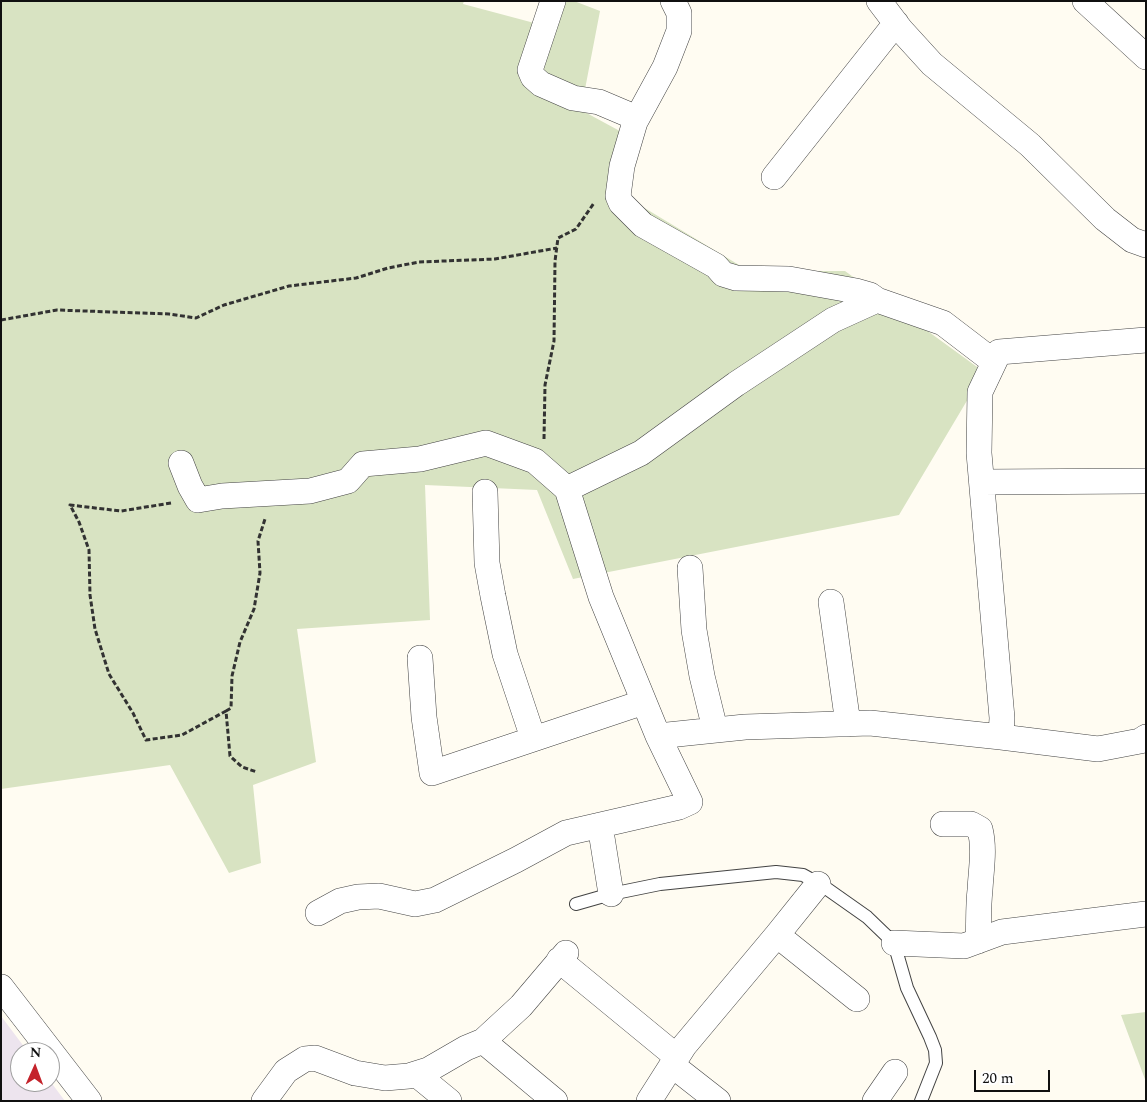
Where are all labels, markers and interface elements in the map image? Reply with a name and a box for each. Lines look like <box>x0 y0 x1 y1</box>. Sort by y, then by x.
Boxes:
north arrow <box>10 1042 60 1092</box>
text: N <box>29 1042 42 1063</box>
scale bar <box>977 1060 1053 1092</box>
text: 20 m <box>982 1067 1014 1090</box>

